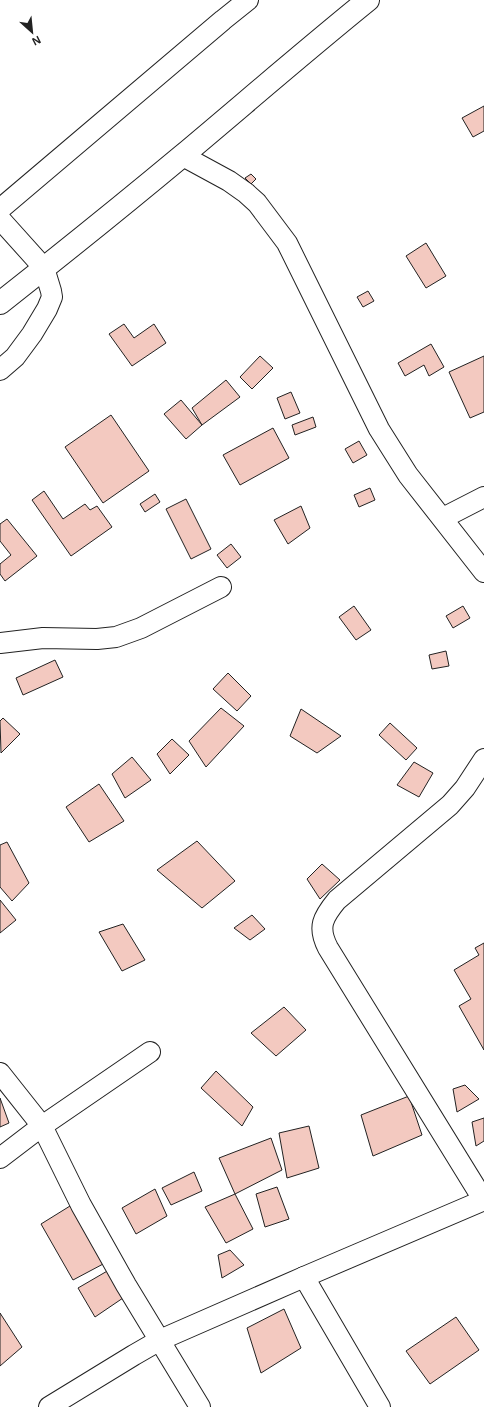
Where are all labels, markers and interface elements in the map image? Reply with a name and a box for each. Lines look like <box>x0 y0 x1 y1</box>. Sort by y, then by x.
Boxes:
north arrow <box>12 12 52 52</box>
text: N <box>30 34 43 48</box>

